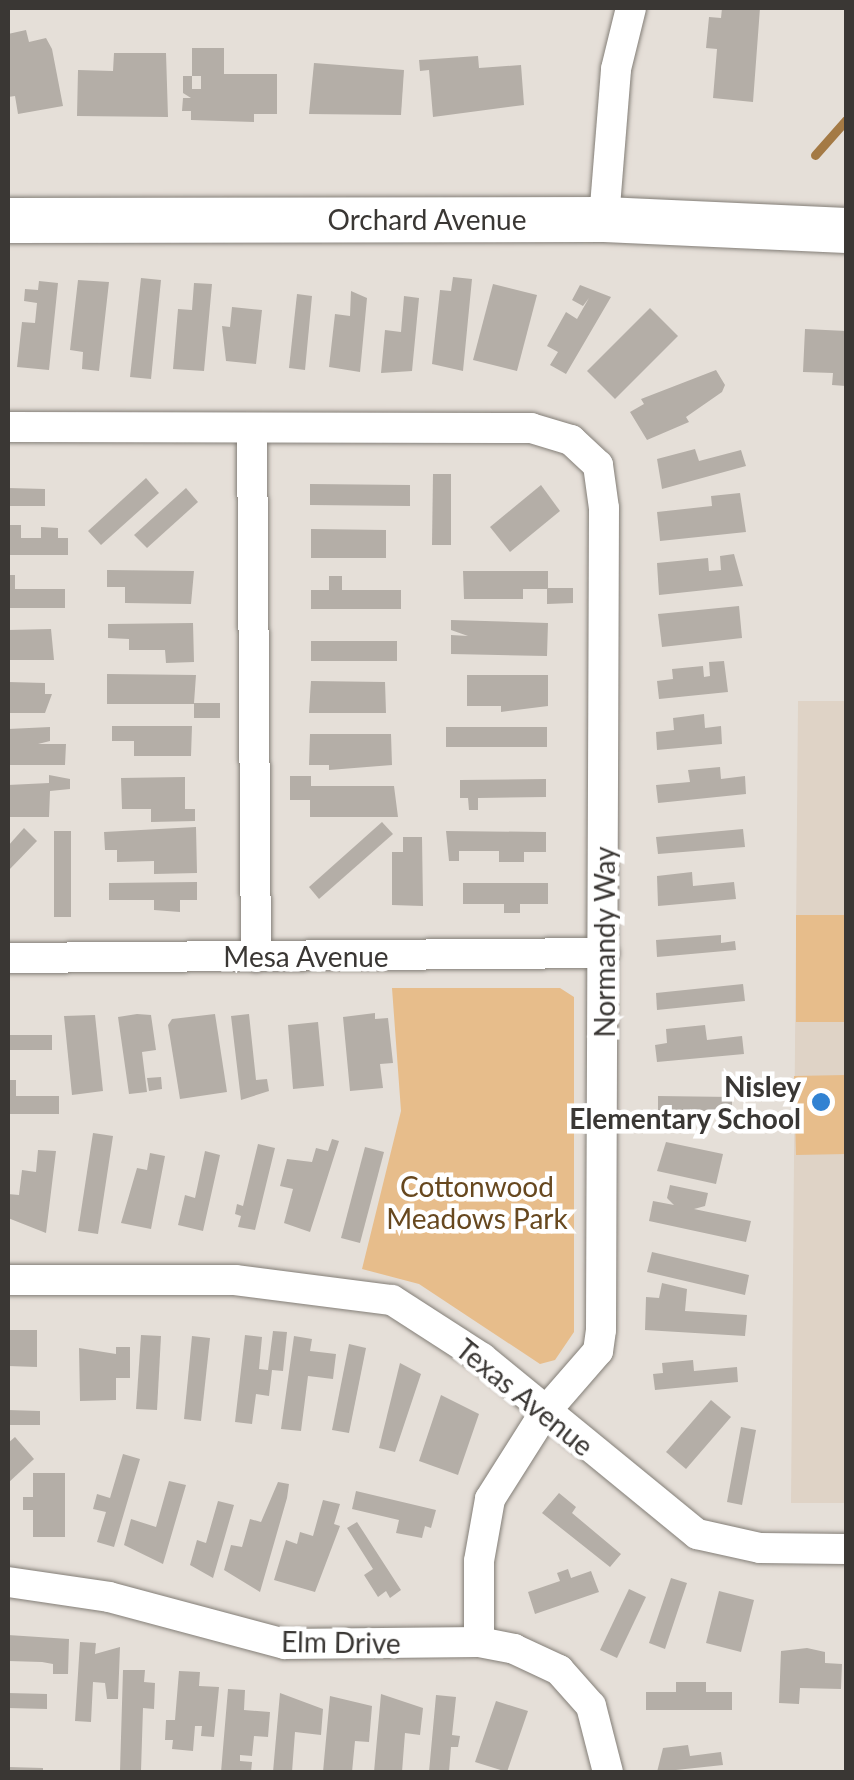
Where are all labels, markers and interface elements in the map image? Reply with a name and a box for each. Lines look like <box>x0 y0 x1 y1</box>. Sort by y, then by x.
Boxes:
street label: Orchard Avenue <box>327 202 527 236</box>
street label: Normandy Way <box>587 846 621 1038</box>
street label: Mesa Avenue <box>223 939 389 973</box>
place label: Nisley Elementary School <box>569 1069 801 1135</box>
marker: Nisley Elementary School <box>810 1091 832 1113</box>
park label: Cottonwood Meadows Park <box>386 1169 568 1235</box>
street label: Texas Avenue <box>449 1331 601 1463</box>
street label: Elm Drive <box>281 1624 401 1660</box>

